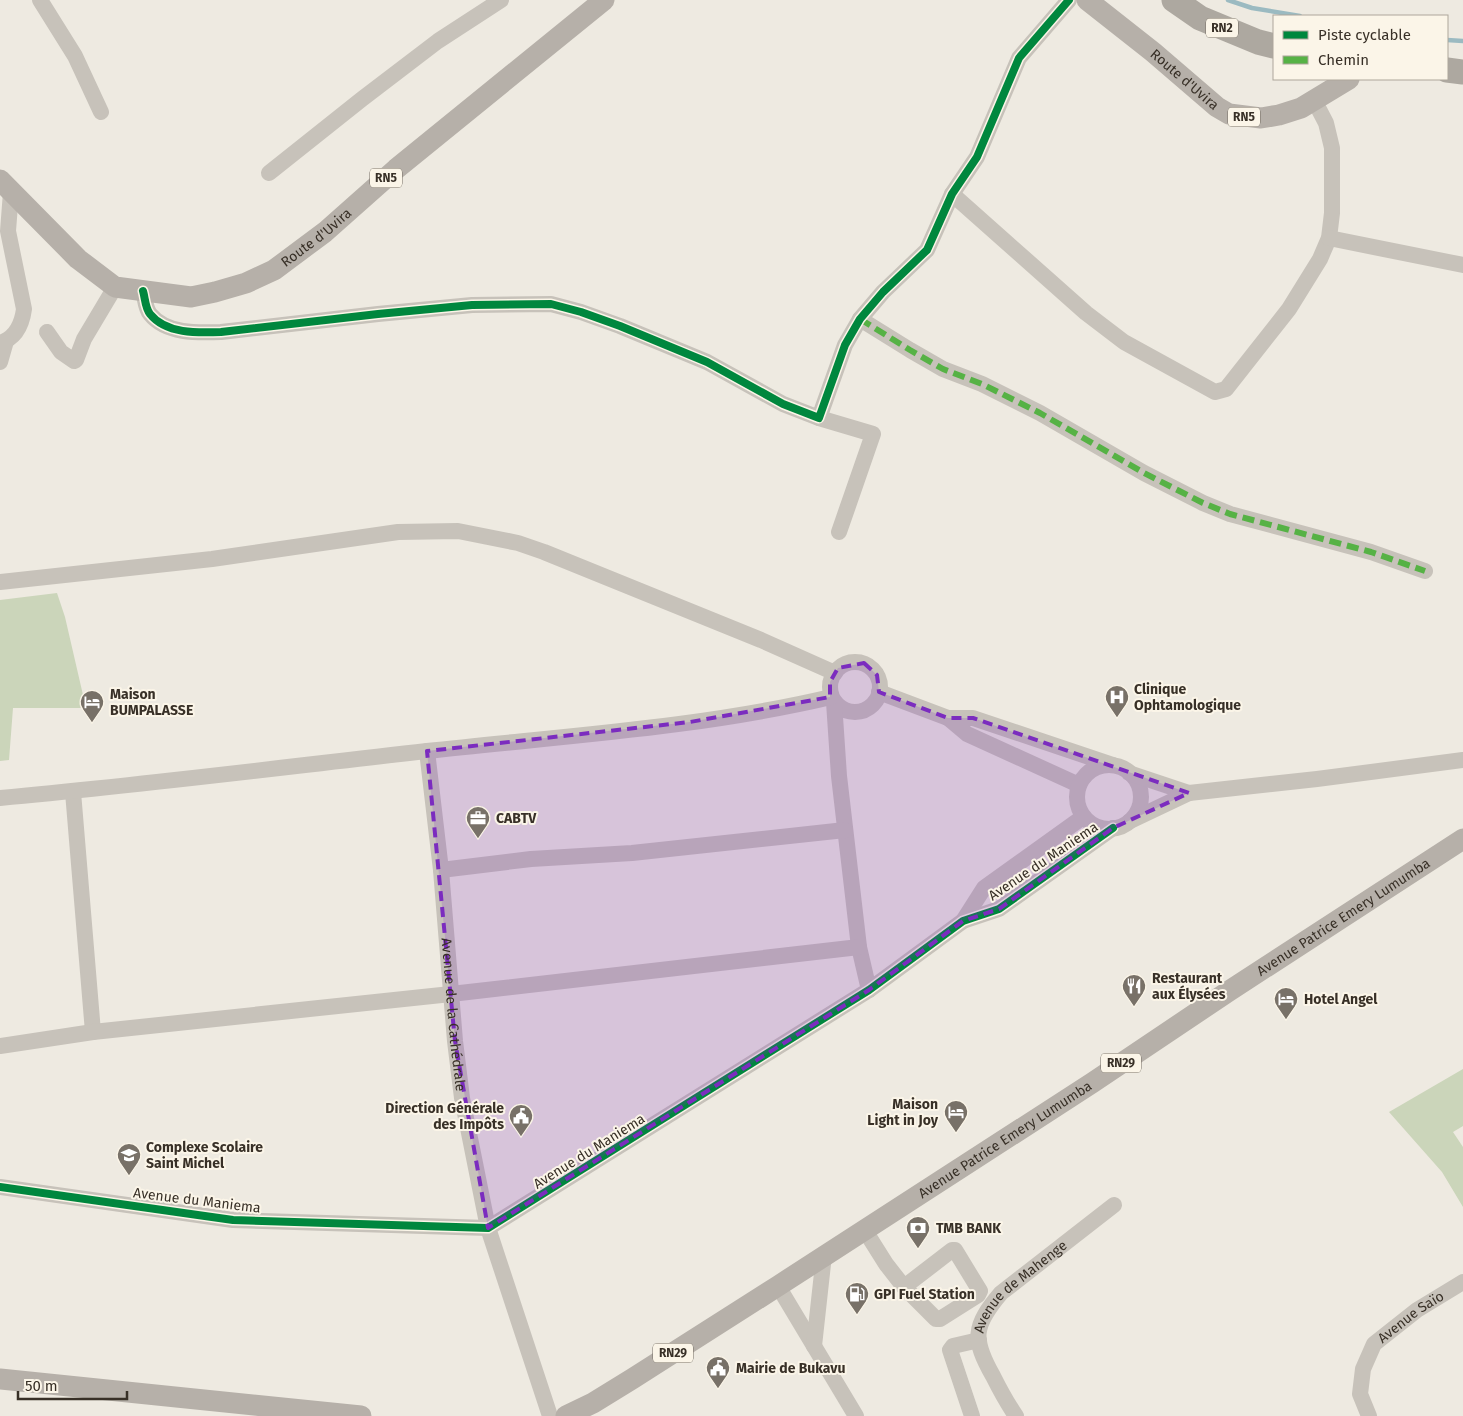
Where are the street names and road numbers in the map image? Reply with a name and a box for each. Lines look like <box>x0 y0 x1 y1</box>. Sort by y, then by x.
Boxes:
road number: RN2 <box>1206 18 1238 38</box>
street label: Route d'Uvira <box>1147 46 1222 114</box>
road number: RN5 <box>1228 108 1260 126</box>
road number: RN5 <box>370 168 402 188</box>
street label: Route d'Uvira <box>278 205 355 271</box>
street label: Avenue du Maniema <box>985 818 1101 904</box>
street label: Avenue Patrice Emery Lumumba <box>1254 855 1433 980</box>
street label: Avenue de la Cathédrale <box>438 937 469 1092</box>
road number: RN29 <box>1101 1054 1141 1072</box>
street label: Avenue Patrice Emery Lumumba <box>915 1077 1095 1202</box>
street label: Avenue du Maniema <box>530 1110 648 1193</box>
street label: Avenue du Maniema <box>132 1184 262 1217</box>
street label: Avenue de Mahenge <box>971 1237 1070 1335</box>
street label: Avenue Saïo <box>1374 1288 1447 1347</box>
road number: RN29 <box>653 1344 693 1362</box>

